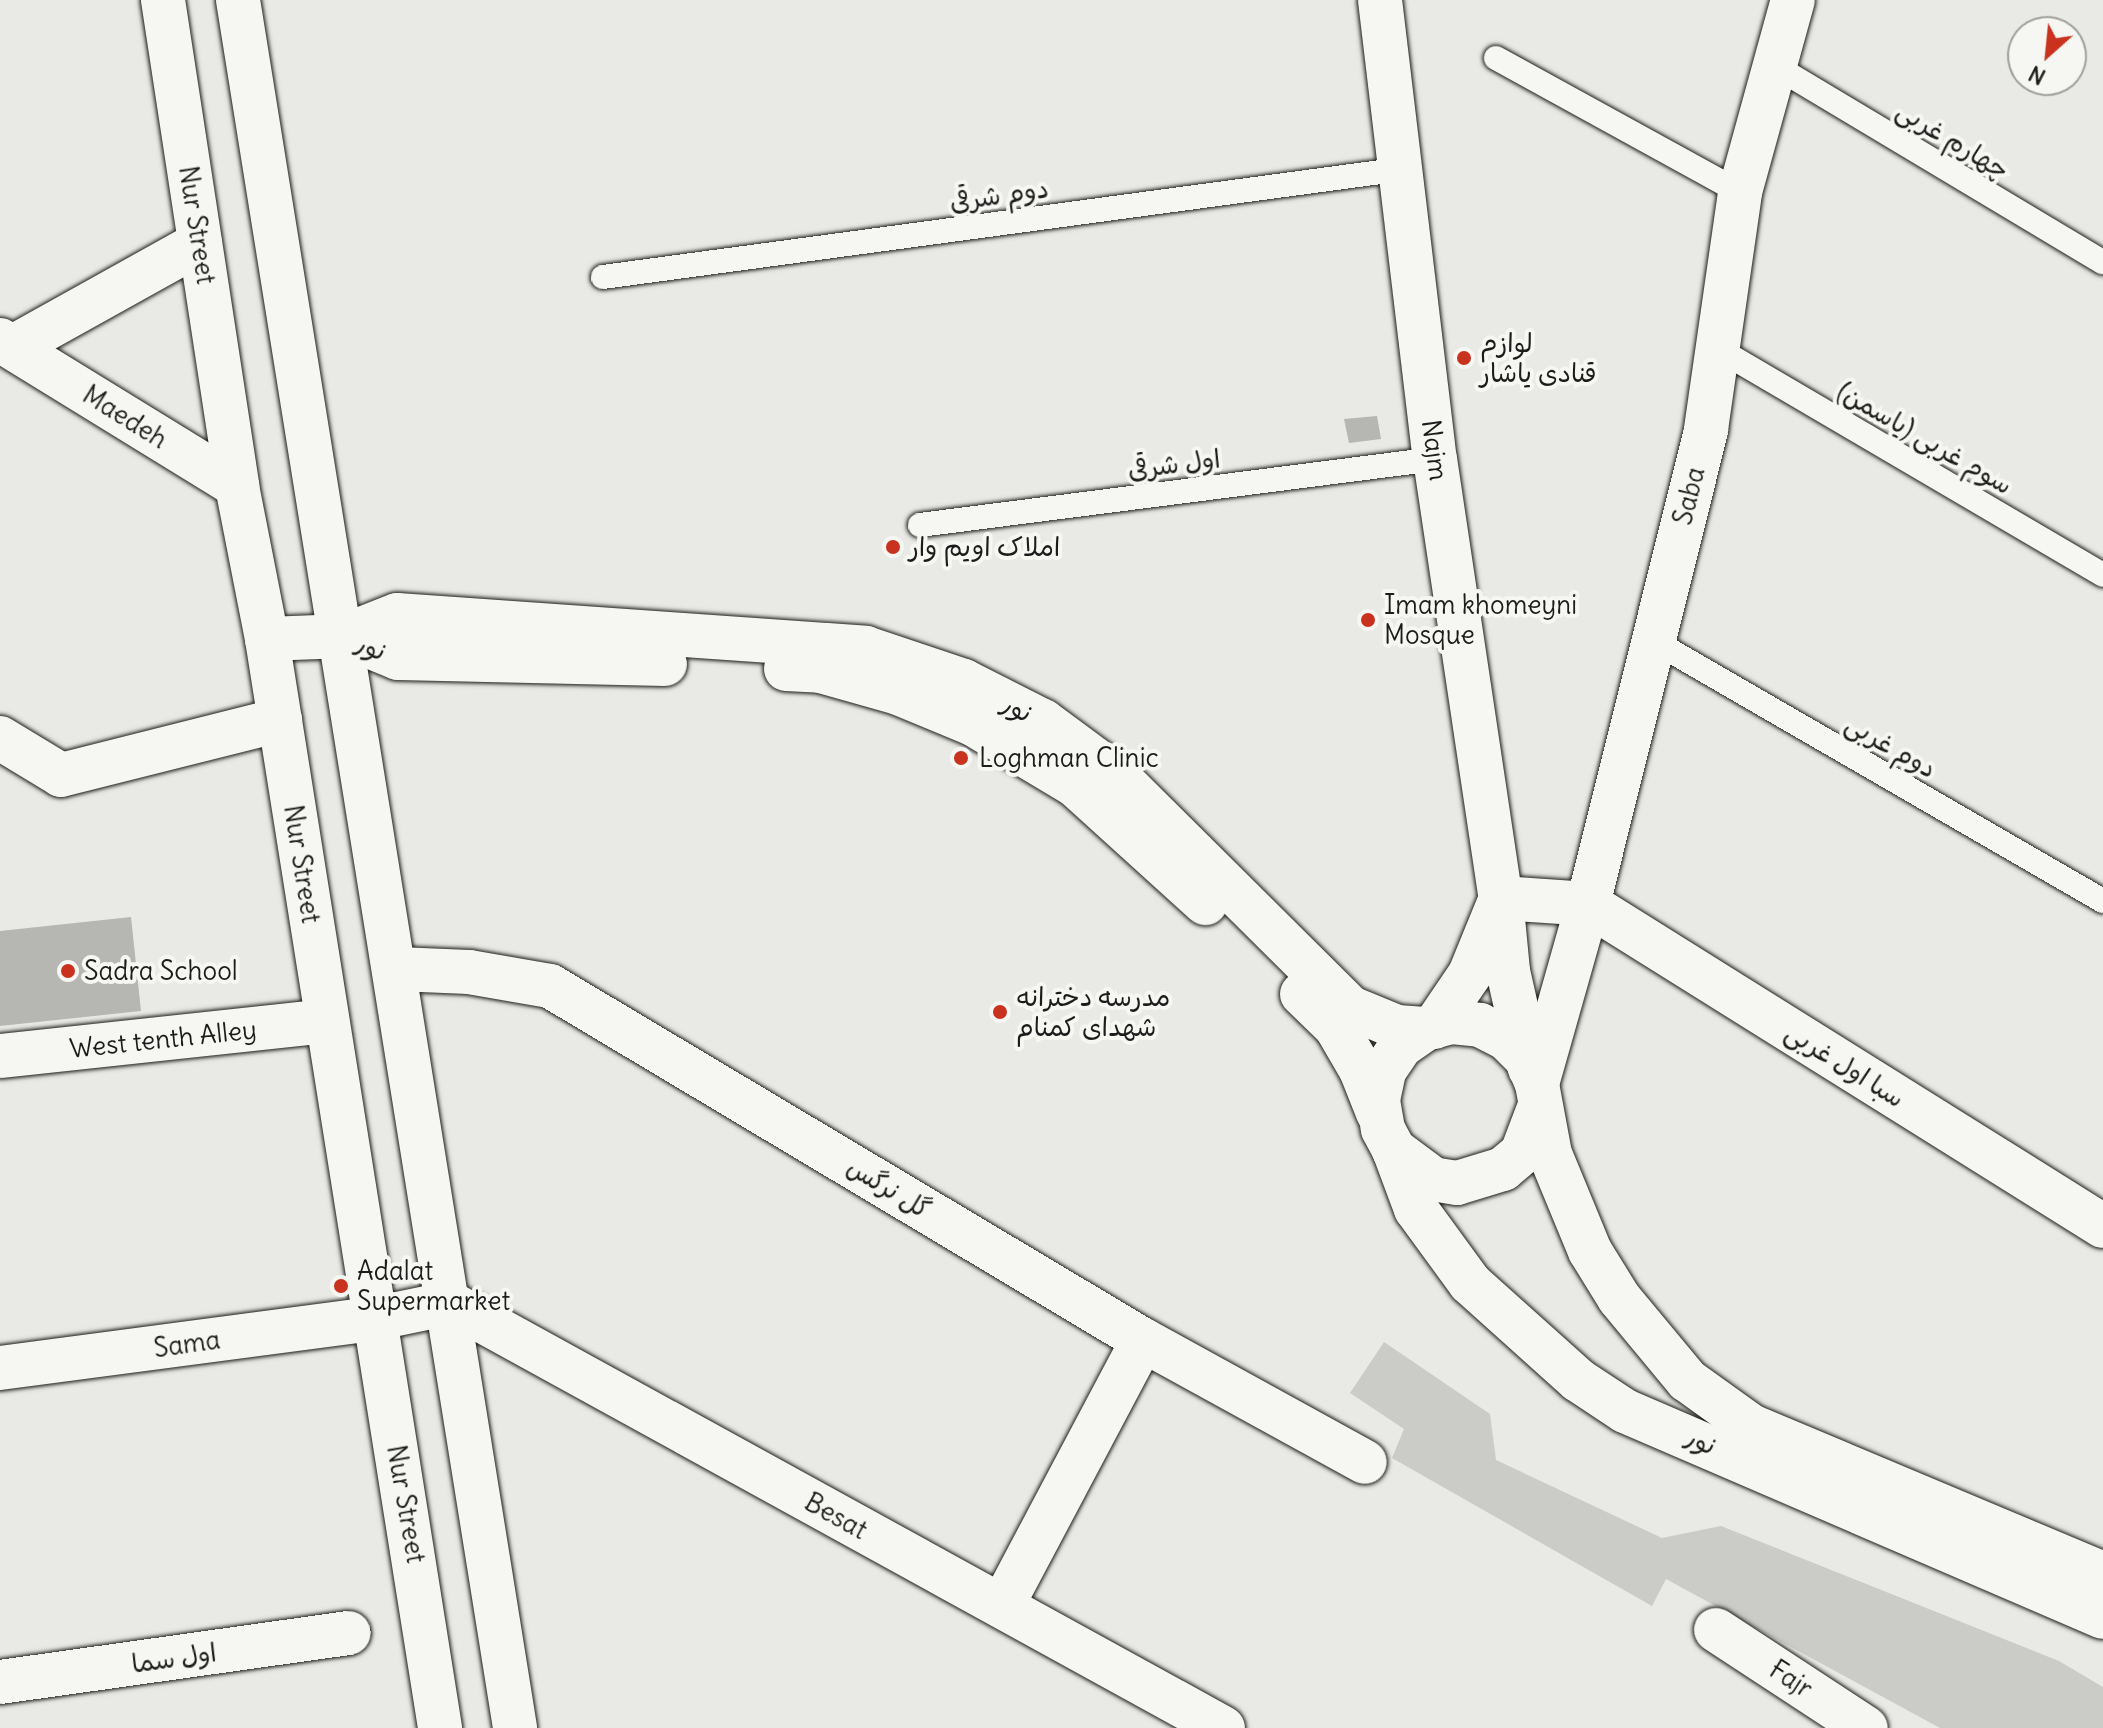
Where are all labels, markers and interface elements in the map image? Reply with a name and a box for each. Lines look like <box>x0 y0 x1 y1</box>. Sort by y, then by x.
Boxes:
north arrow <box>2007 16 2087 96</box>
text: N <box>2024 60 2050 92</box>
street label: چهارم غربی <box>1891 94 2015 186</box>
street label: Nur Street <box>172 164 222 286</box>
street label: دوم شرقی <box>948 173 1050 217</box>
place label: لوازم قنادی یاشار <box>1480 327 1597 388</box>
marker: لوازم قنادی یاشار <box>1455 349 1473 367</box>
street label: سوم غربی (یاسمن) <box>1832 375 2018 501</box>
street label: Maedeh <box>77 379 173 455</box>
street label: Najm <box>1415 418 1455 482</box>
street label: اول شرقی <box>1126 443 1222 485</box>
street label: Saba <box>1667 464 1711 528</box>
place label: املاک اویم وار <box>909 531 1060 563</box>
marker: املاک اویم وار <box>884 538 902 556</box>
place label: Imam khomeyni Mosque <box>1384 589 1577 650</box>
marker: Imam khomeyni Mosque <box>1359 611 1377 629</box>
street label: نور <box>351 627 391 667</box>
street label: نور <box>996 687 1038 729</box>
street label: دوم غربی <box>1840 708 1942 784</box>
place label: Loghman Clinic <box>979 742 1159 774</box>
marker: Loghman Clinic <box>950 747 972 769</box>
street label: Nur Street <box>277 803 327 925</box>
place label: Sadra School <box>84 955 238 987</box>
marker: Sadra School <box>59 962 77 980</box>
place label: مدرسه دخترانه شهدای کمنام <box>1016 981 1170 1042</box>
marker: مدرسه دخترانه شهدای کمنام <box>991 1003 1009 1021</box>
street label: West tenth Alley <box>68 1014 258 1064</box>
street label: سبا اول غربی <box>1780 1016 1910 1114</box>
street label: گل نرگس <box>842 1151 936 1225</box>
place label: Adalat Supermarket <box>357 1255 510 1316</box>
marker: Adalat Supermarket <box>332 1277 350 1295</box>
street label: Sama <box>152 1324 222 1364</box>
street label: نور <box>1681 1421 1721 1461</box>
street label: Nur Street <box>380 1443 432 1565</box>
street label: Besat <box>799 1486 873 1546</box>
street label: اول سما <box>130 1637 218 1679</box>
street label: Fajr <box>1764 1654 1818 1704</box>

